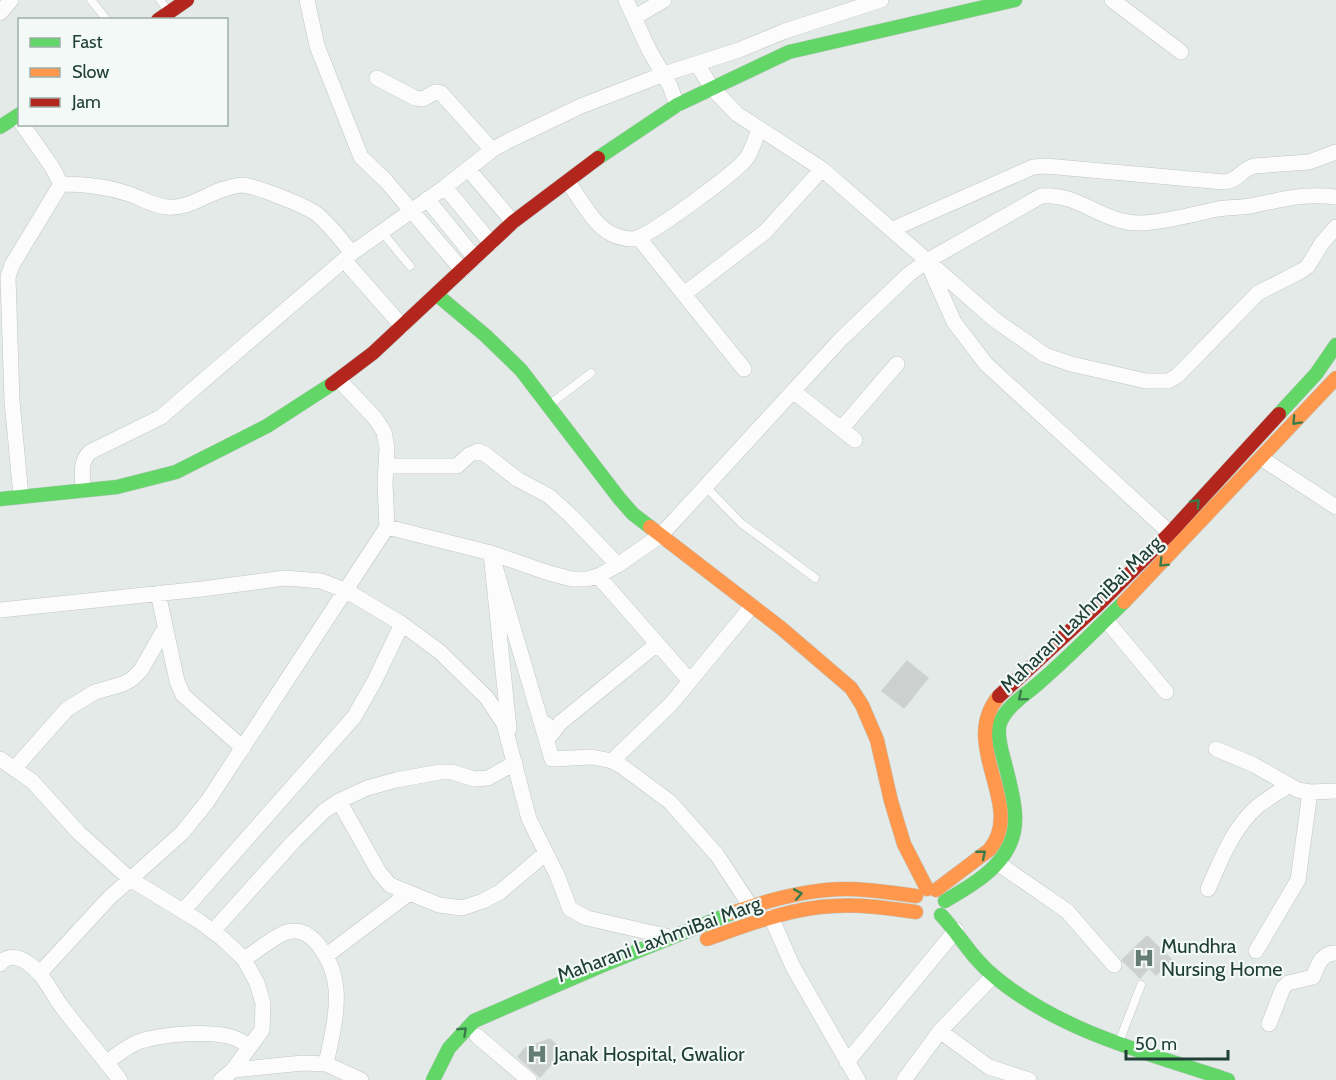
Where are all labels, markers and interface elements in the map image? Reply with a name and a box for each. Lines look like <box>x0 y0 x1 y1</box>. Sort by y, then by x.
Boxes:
legend <box>18 18 228 126</box>
text: Fast <box>72 31 103 53</box>
text: Slow <box>72 61 109 83</box>
text: Jam <box>71 91 101 113</box>
one-way arrow <box>1293 413 1304 424</box>
one-way arrow <box>1189 500 1200 511</box>
street label: Maharani LaxhmiBai Marg <box>995 530 1168 697</box>
one-way arrow <box>1159 557 1170 567</box>
one-way arrow <box>1018 690 1029 701</box>
one-way arrow <box>976 851 987 862</box>
one-way arrow <box>793 889 802 901</box>
street label: Maharani LaxhmiBai Marg <box>554 891 765 987</box>
place label: Mundhra Nursing Home <box>1161 934 1282 981</box>
hospital icon: Mundhra Nursing Home <box>1132 946 1156 970</box>
scale bar <box>1126 1023 1228 1061</box>
one-way arrow <box>456 1027 467 1038</box>
text: 50 m <box>1135 1033 1177 1055</box>
hospital icon: Janak Hospital, Gwalior <box>525 1042 549 1066</box>
place label: Janak Hospital, Gwalior <box>553 1042 745 1066</box>

